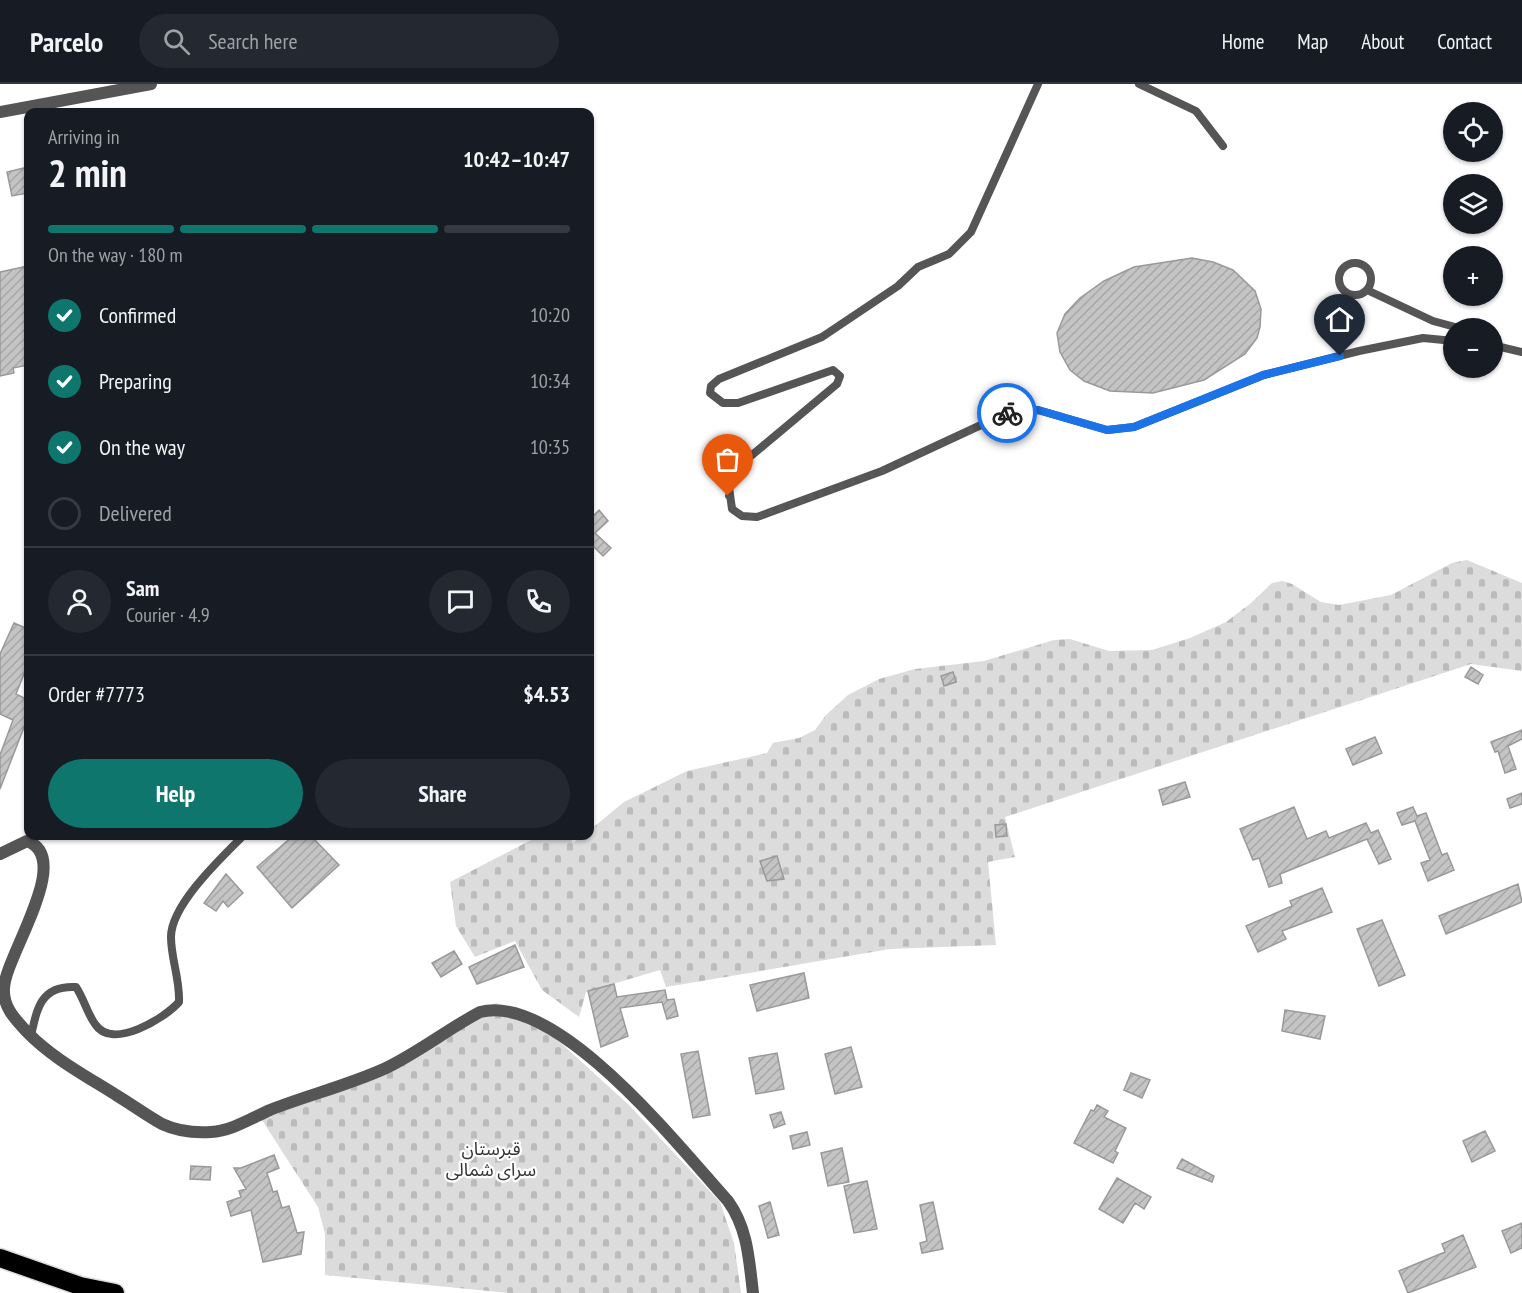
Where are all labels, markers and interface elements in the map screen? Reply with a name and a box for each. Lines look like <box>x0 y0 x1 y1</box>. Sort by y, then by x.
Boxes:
search box <box>139 14 559 68</box>
text: Parcelo <box>30 23 103 60</box>
icon: search <box>160 25 193 58</box>
text: Search here <box>208 27 298 55</box>
text: Home <box>1222 28 1264 55</box>
text: Map <box>1297 28 1328 55</box>
text: About <box>1361 28 1404 55</box>
text: Contact <box>1437 28 1492 55</box>
map controls <box>1443 102 1503 378</box>
button: locate <box>1443 102 1503 162</box>
text: Arriving in <box>48 124 120 150</box>
text: 10:42–10:47 <box>463 145 570 173</box>
text: 2 min <box>48 147 127 198</box>
button: layers <box>1443 174 1503 234</box>
text: On the way · 180 m <box>48 242 183 268</box>
button: + <box>1443 246 1503 306</box>
pin <box>1314 294 1365 356</box>
icon: check <box>48 299 81 332</box>
text: Confirmed <box>99 301 176 329</box>
text: 10:20 <box>530 302 570 328</box>
icon: home <box>1323 303 1356 336</box>
button: − <box>1443 318 1503 378</box>
icon: check <box>48 365 81 398</box>
text: Preparing <box>99 367 172 395</box>
text: 10:34 <box>530 368 570 394</box>
courier <box>977 383 1037 443</box>
icon: bike <box>991 397 1024 430</box>
icon: check <box>48 431 81 464</box>
text: On the way <box>99 433 185 461</box>
text: 10:35 <box>530 434 570 460</box>
pin <box>702 434 753 496</box>
icon: bag <box>711 443 744 476</box>
text: Delivered <box>99 499 172 527</box>
button: person <box>48 570 111 633</box>
button: chat <box>429 570 492 633</box>
button: phone <box>507 570 570 633</box>
text: Sam <box>126 574 159 602</box>
text: Courier · 4.9 <box>126 602 210 628</box>
text: Order #7773 <box>48 680 145 708</box>
text: $4.53 <box>523 680 570 708</box>
button: Help <box>48 759 303 828</box>
button: Share <box>315 759 570 828</box>
park label: قبرستان سرای شمالی <box>446 1137 536 1181</box>

